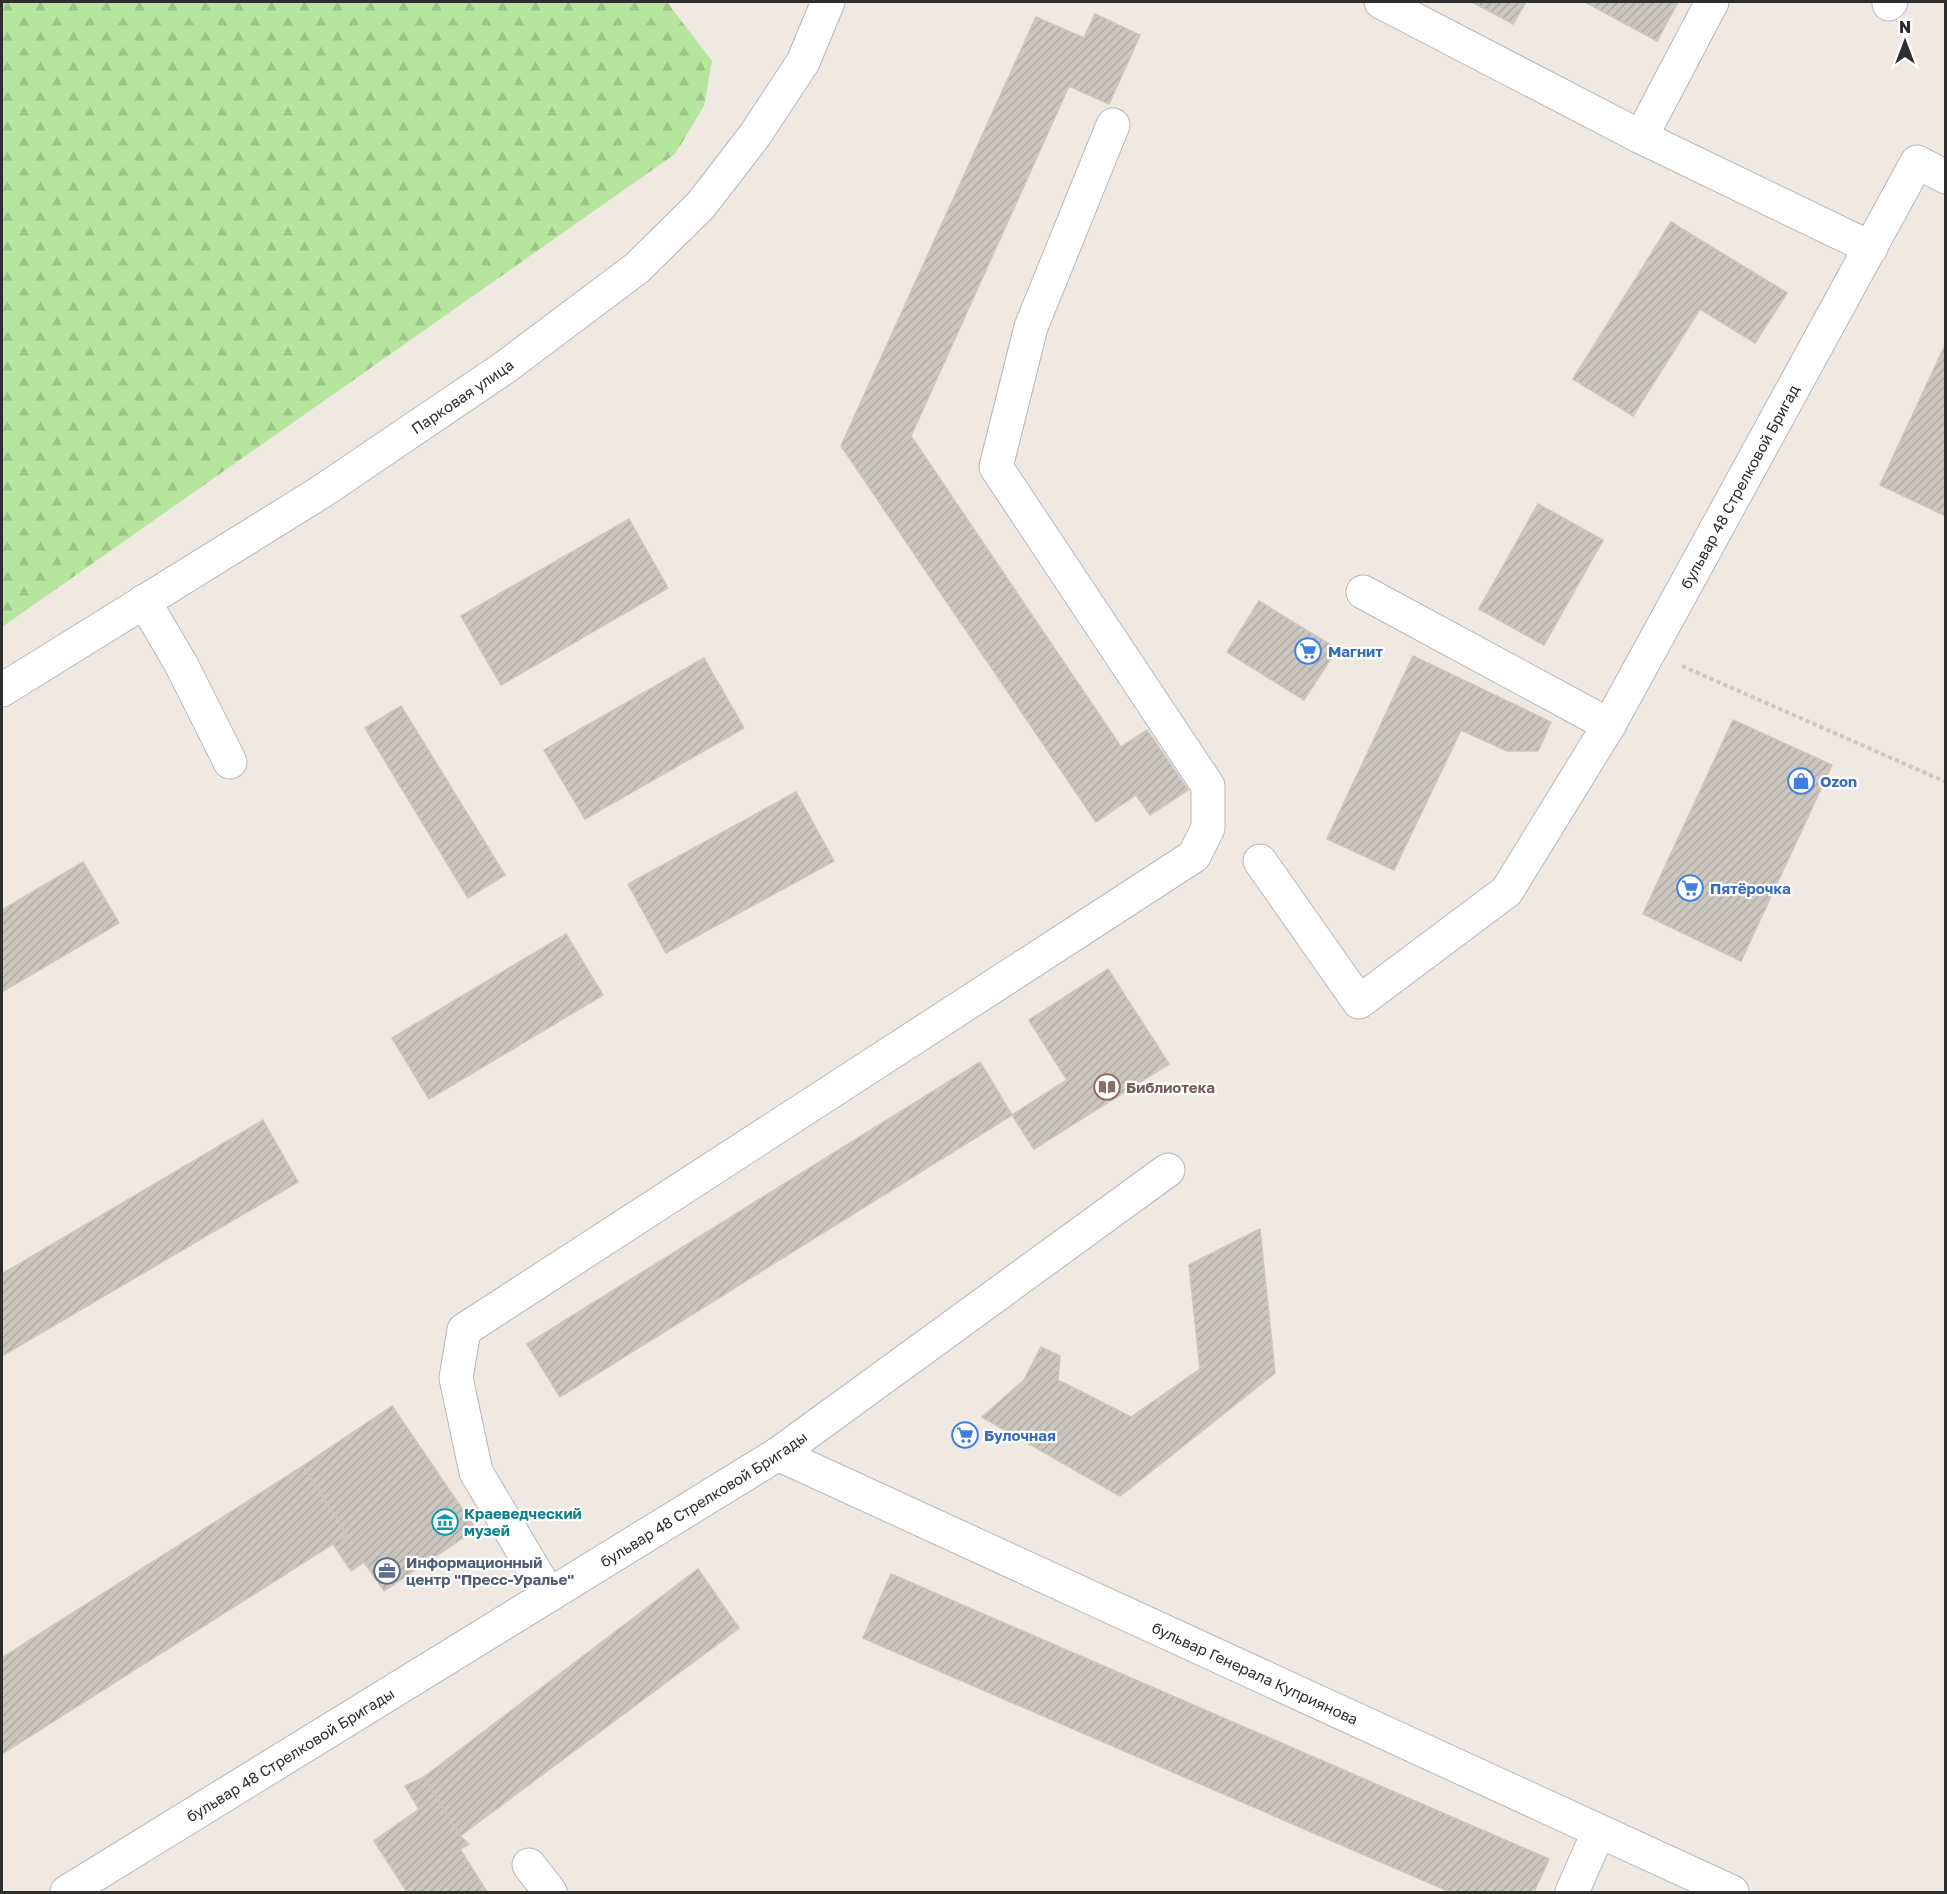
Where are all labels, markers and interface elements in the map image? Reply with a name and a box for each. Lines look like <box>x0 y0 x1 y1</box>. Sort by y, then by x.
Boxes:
north arrow <box>1875 12 1935 72</box>
text: N <box>1899 17 1911 37</box>
street label: Парковая улица <box>408 355 517 437</box>
street label: бульвар 48 Стрелковой Бригад <box>1676 381 1803 592</box>
supermarket icon: Магнит <box>1293 636 1323 666</box>
place label: Магнит <box>1328 642 1383 660</box>
shop icon: Ozon <box>1786 766 1816 796</box>
place label: Ozon <box>1820 772 1857 790</box>
supermarket icon: Пятёрочка <box>1675 873 1705 903</box>
place label: Пятёрочка <box>1710 879 1791 897</box>
library icon: Библиотека <box>1092 1072 1122 1102</box>
place label: Библиотека <box>1126 1078 1215 1096</box>
supermarket icon: Булочная <box>950 1420 980 1450</box>
place label: Булочная <box>984 1426 1056 1444</box>
street label: бульвар 48 Стрелковой Бригады <box>597 1427 810 1571</box>
place label: Краеведческий музей <box>464 1504 582 1539</box>
museum icon: Краеведческий музей <box>430 1507 460 1537</box>
place label: Информационный центр "Пресс-Уралье" <box>406 1553 574 1588</box>
office icon: Информационный центр "Пресс-Уралье" <box>372 1556 402 1586</box>
street label: бульвар Генерала Куприянова <box>1149 1618 1361 1728</box>
street label: бульвар 48 Стрелковой Бригады <box>183 1684 397 1825</box>

